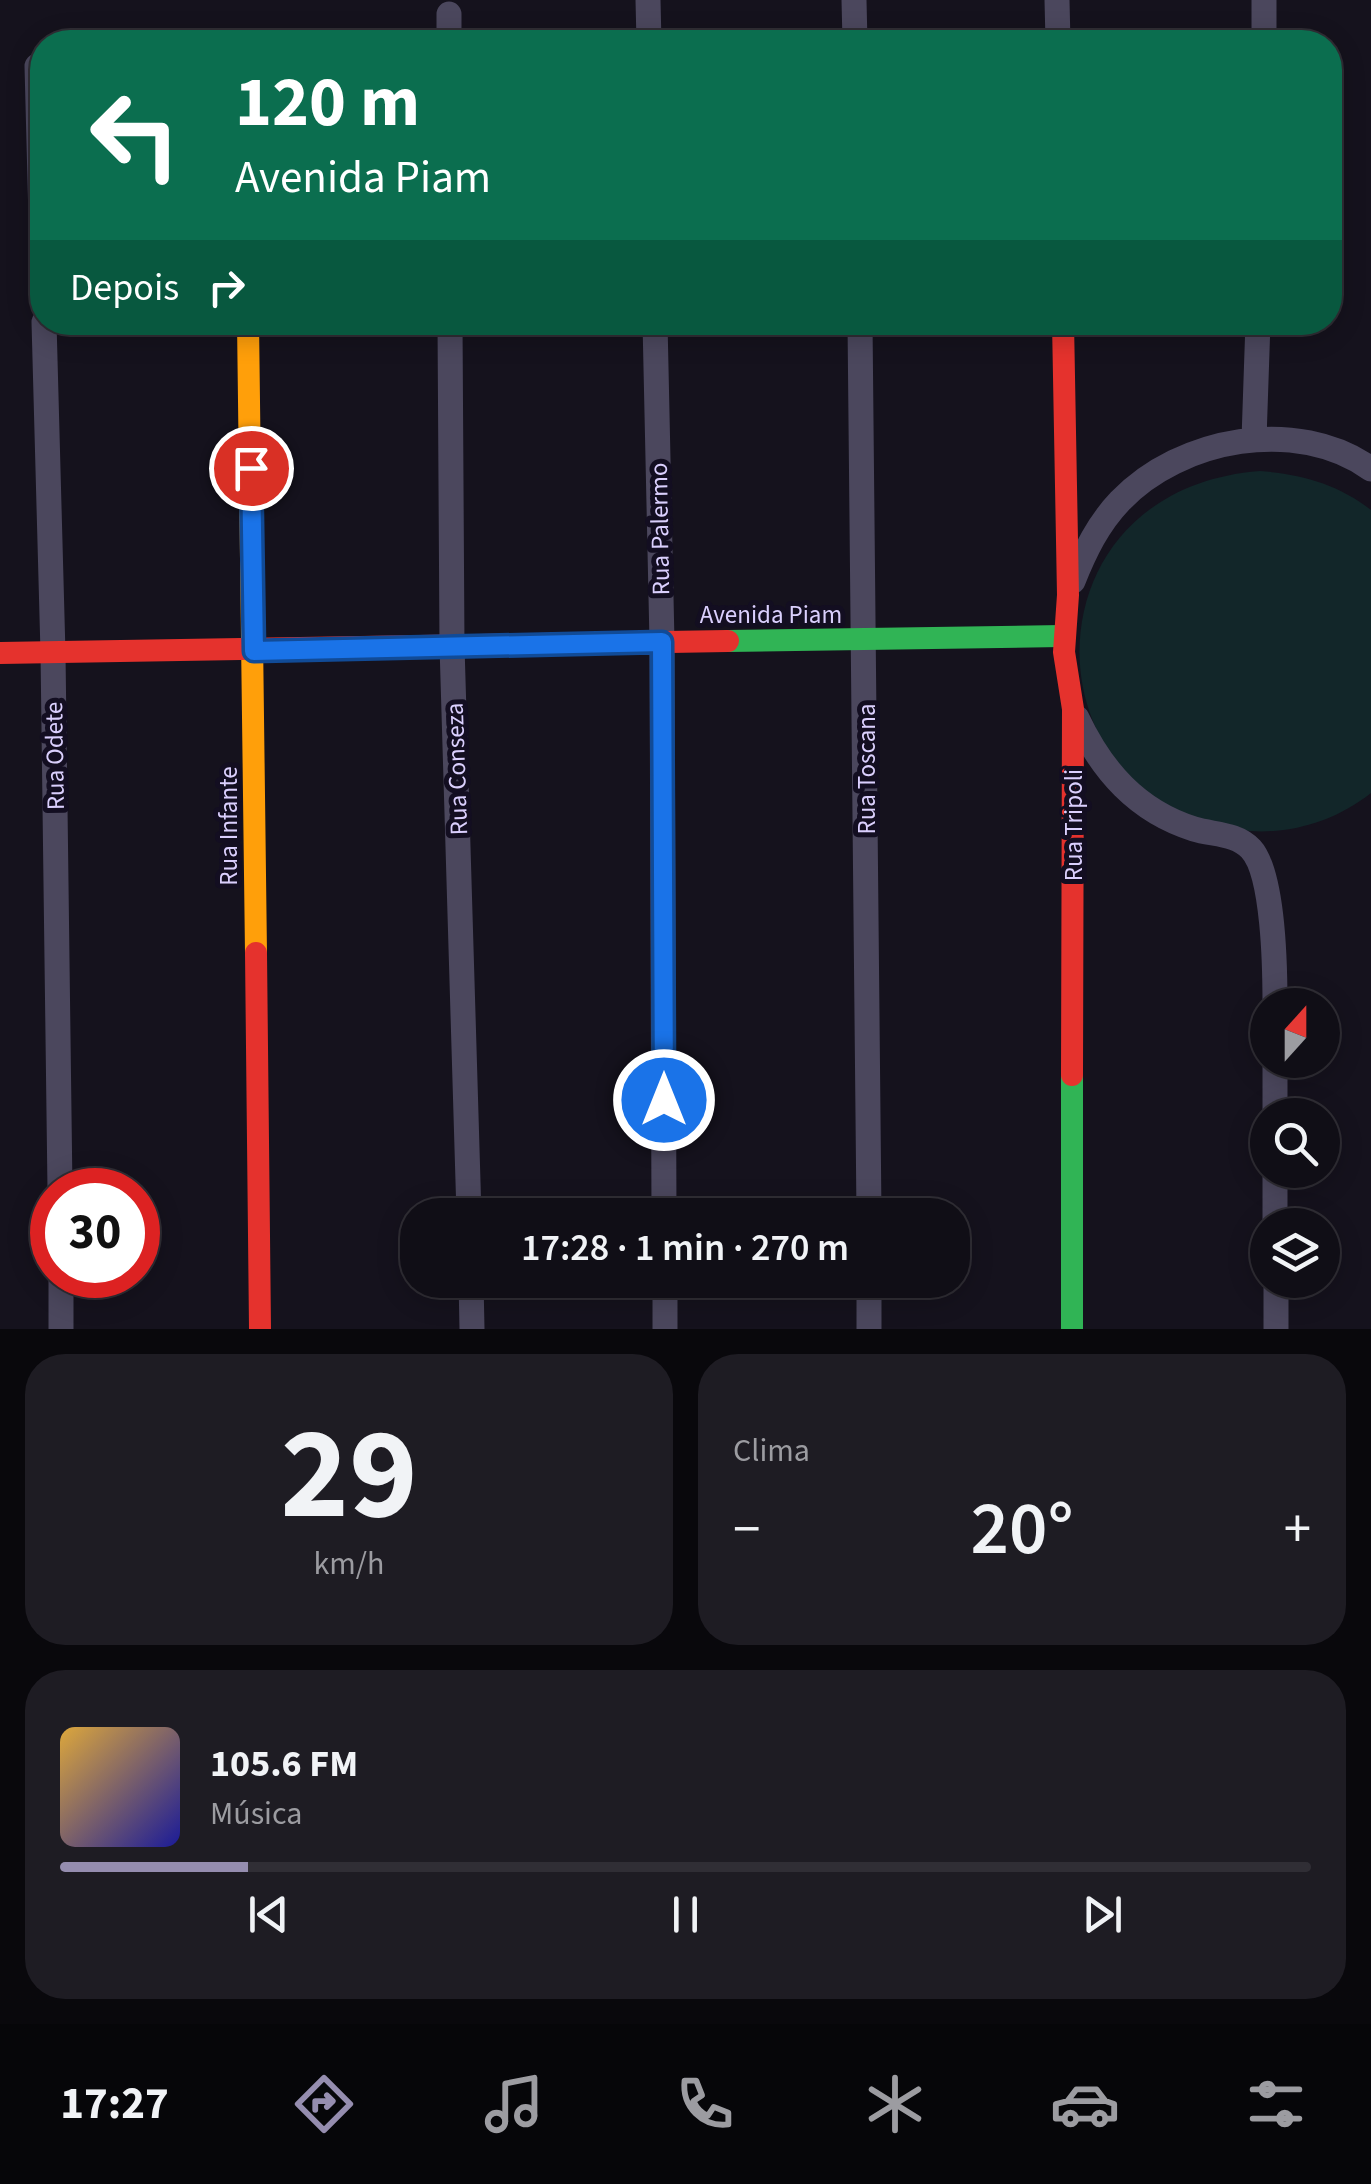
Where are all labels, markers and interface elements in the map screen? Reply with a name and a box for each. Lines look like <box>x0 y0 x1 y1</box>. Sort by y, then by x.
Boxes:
text: 120 m <box>235 53 420 153</box>
icon: left <box>70 70 200 200</box>
text: Avenida Piam <box>235 146 491 210</box>
icon: right <box>199 260 254 315</box>
text: Depois <box>70 261 179 315</box>
pin <box>209 426 294 511</box>
icon: arrive <box>224 441 279 496</box>
street label: Rua Palermo <box>641 462 679 596</box>
street label: Avenida Piam <box>700 597 842 633</box>
street label: Rua Odete <box>36 701 74 811</box>
street label: Rua Conseza <box>437 702 477 836</box>
street label: Rua Toscana <box>849 703 885 835</box>
street label: Rua Infante <box>211 766 247 886</box>
street label: Rua Tripoli <box>1056 769 1092 881</box>
north arrow <box>1250 988 1340 1078</box>
map controls <box>1250 988 1340 1298</box>
position arrow <box>612 1048 716 1152</box>
button: search <box>1250 1098 1340 1188</box>
speed limit sign: 30 <box>30 1168 160 1298</box>
button: layers <box>1250 1208 1340 1298</box>
text: 17:28 · 1 min · 270 m <box>521 1221 849 1275</box>
text: 29 <box>280 1383 418 1568</box>
text: Clima <box>733 1428 810 1474</box>
text: 20° <box>970 1476 1074 1583</box>
text: − <box>733 1491 760 1569</box>
text: + <box>1284 1491 1311 1569</box>
text: km/h <box>314 1541 384 1587</box>
text: 105.6 FM <box>210 1737 358 1791</box>
text: Música <box>210 1791 302 1837</box>
icon: previous <box>241 1887 296 1942</box>
icon: pause <box>658 1887 713 1942</box>
icon: next <box>1075 1887 1130 1942</box>
icon: directions <box>289 2069 359 2139</box>
icon: music <box>479 2069 549 2139</box>
icon: phone <box>670 2069 740 2139</box>
icon: climate <box>860 2069 930 2139</box>
icon: car <box>1050 2069 1120 2139</box>
icon: filters <box>1241 2069 1311 2139</box>
text: 17:27 <box>60 2072 169 2136</box>

